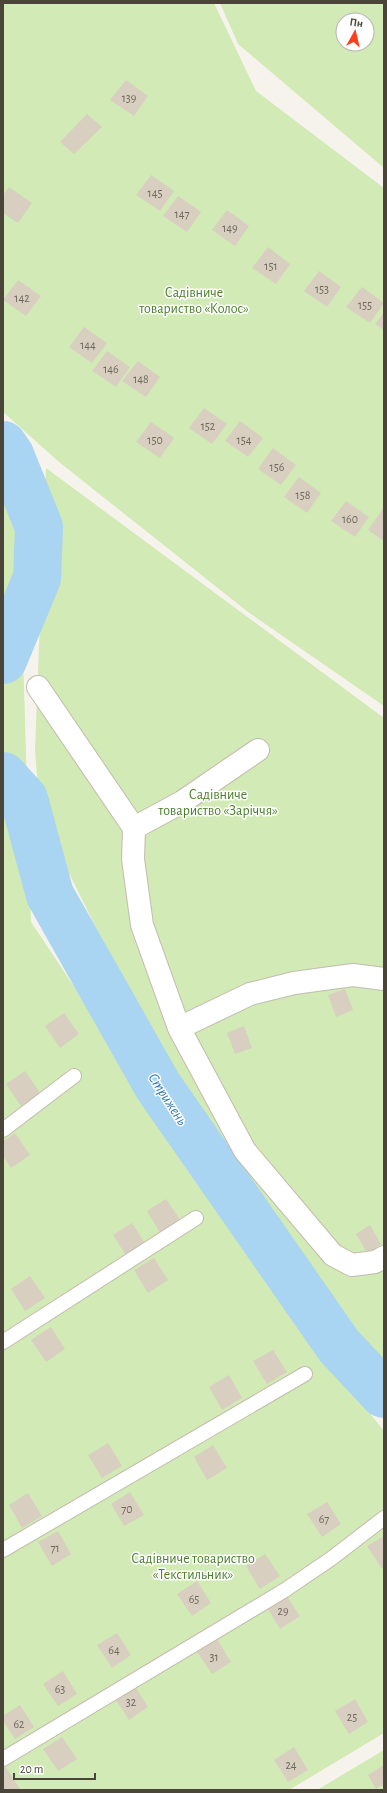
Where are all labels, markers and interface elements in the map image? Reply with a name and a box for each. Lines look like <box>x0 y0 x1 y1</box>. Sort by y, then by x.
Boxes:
north arrow <box>335 12 375 52</box>
text: Пн <box>349 16 364 29</box>
house number: 139 <box>122 92 137 104</box>
house number: 145 <box>148 187 162 199</box>
house number: 147 <box>175 208 189 220</box>
house number: 149 <box>222 222 238 234</box>
house number: 151 <box>264 260 278 272</box>
house number: 153 <box>315 283 329 295</box>
park label: Садівниче товариство «Колос» <box>138 286 249 316</box>
house number: 142 <box>14 292 30 304</box>
house number: 155 <box>358 299 372 311</box>
house number: 144 <box>80 339 96 351</box>
house number: 146 <box>103 363 119 375</box>
house number: 148 <box>133 373 149 385</box>
house number: 152 <box>201 420 216 432</box>
house number: 150 <box>147 434 163 446</box>
house number: 154 <box>237 434 252 446</box>
house number: 156 <box>270 461 285 473</box>
house number: 158 <box>296 489 311 501</box>
house number: 160 <box>342 513 358 525</box>
park label: Садівниче товариство «Заріччя» <box>157 788 278 818</box>
water label: Стрижень <box>145 1070 190 1128</box>
house number: 70 <box>121 1503 133 1515</box>
house number: 67 <box>319 1513 329 1525</box>
house number: 71 <box>50 1542 60 1554</box>
park label: Садівниче товариство «Текстильник» <box>131 1552 255 1582</box>
house number: 65 <box>189 1593 199 1605</box>
house number: 29 <box>277 1605 289 1617</box>
house number: 64 <box>108 1644 120 1656</box>
house number: 31 <box>209 1651 219 1663</box>
house number: 63 <box>55 1683 65 1695</box>
house number: 32 <box>126 1696 137 1708</box>
house number: 25 <box>347 1711 357 1723</box>
house number: 62 <box>13 1718 25 1730</box>
scale bar <box>14 1755 95 1781</box>
house number: 24 <box>285 1759 297 1771</box>
text: 20 m <box>20 1763 43 1775</box>

